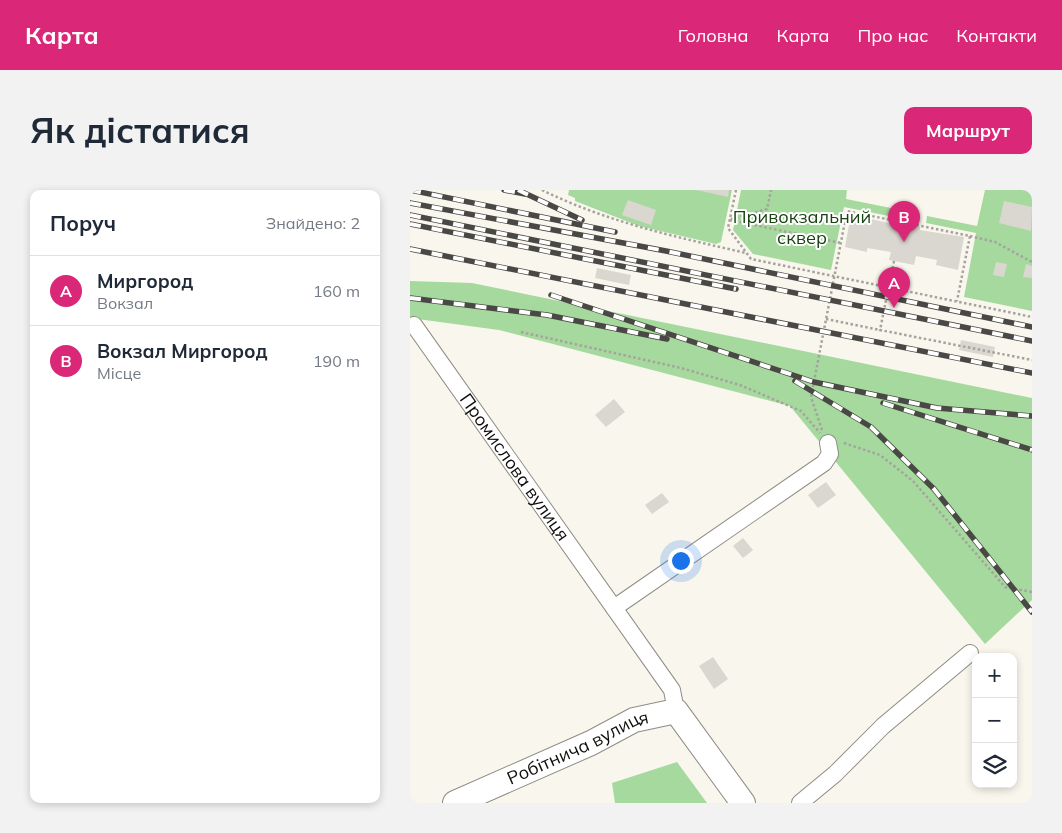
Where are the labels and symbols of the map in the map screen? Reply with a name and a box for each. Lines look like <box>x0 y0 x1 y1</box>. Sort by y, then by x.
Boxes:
pin: B <box>888 201 920 242</box>
park label: Привокзальний сквер <box>733 205 871 249</box>
pin: A <box>878 267 910 308</box>
street label: Промислова вулиця <box>455 389 575 545</box>
your location <box>668 548 694 574</box>
street label: Робітнича вулиця <box>503 705 650 790</box>

